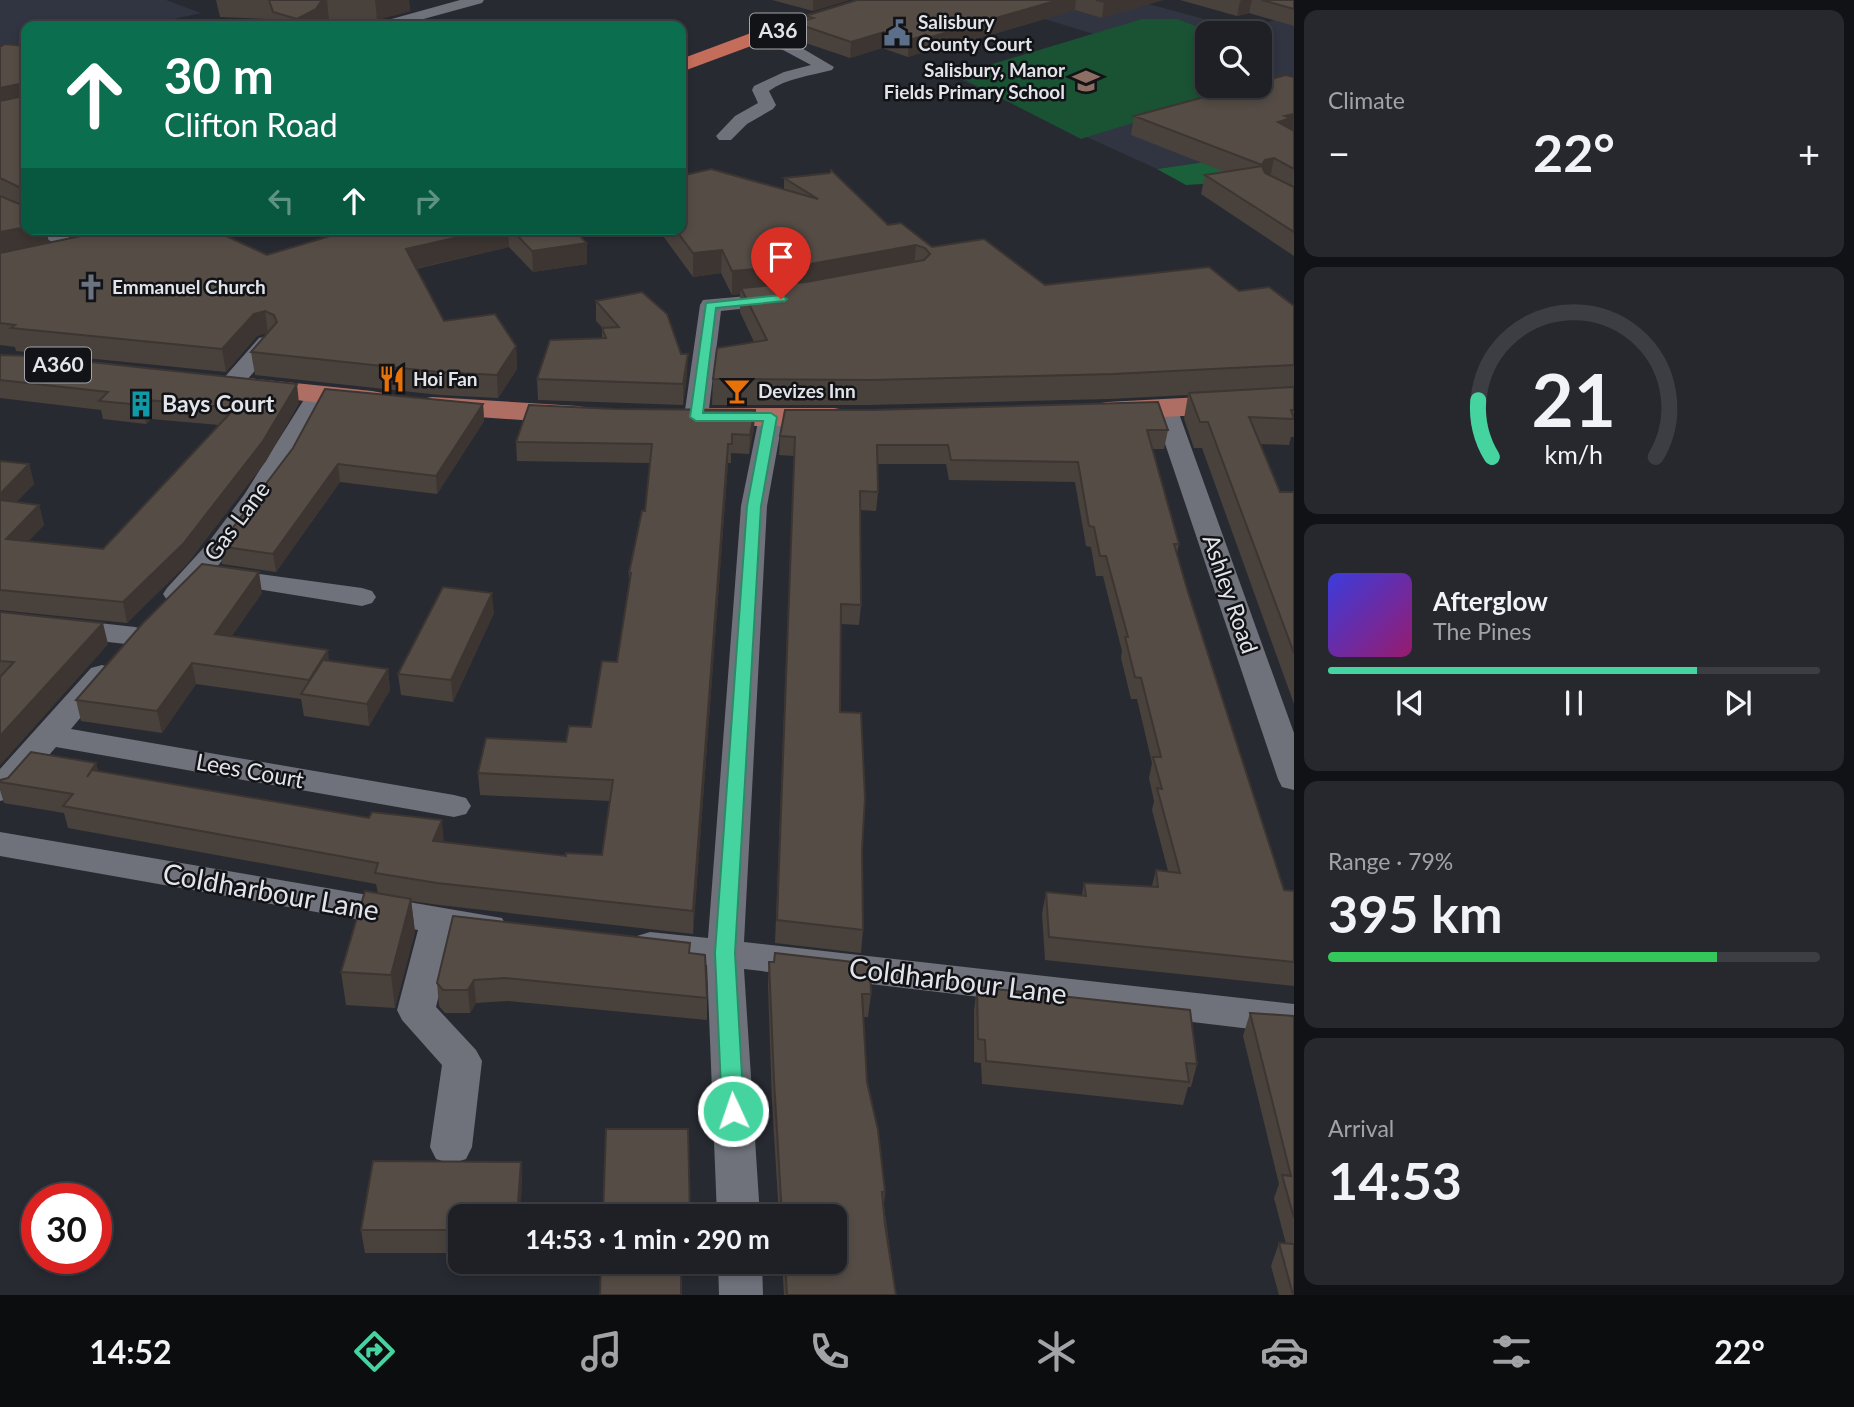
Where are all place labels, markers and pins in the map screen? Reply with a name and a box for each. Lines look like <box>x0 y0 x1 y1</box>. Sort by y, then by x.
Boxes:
place label: Salisbury County Court <box>918 10 1032 55</box>
public building icon: Salisbury County Court <box>882 18 912 48</box>
place label: Salisbury, Manor Fields Primary School <box>884 58 1066 103</box>
school or university icon: Salisbury, Manor Fields Primary School <box>1071 66 1101 96</box>
pin <box>751 227 811 299</box>
church icon: Emmanuel Church <box>76 272 106 302</box>
place label: Emmanuel Church <box>112 275 266 298</box>
restaurant icon: Hoi Fan <box>377 364 407 394</box>
place label: Hoi Fan <box>413 367 478 390</box>
bar icon: Devizes Inn <box>722 376 752 406</box>
place label: Devizes Inn <box>758 379 856 402</box>
building icon: Bays Court <box>126 389 156 419</box>
place label: Bays Court <box>162 389 275 417</box>

